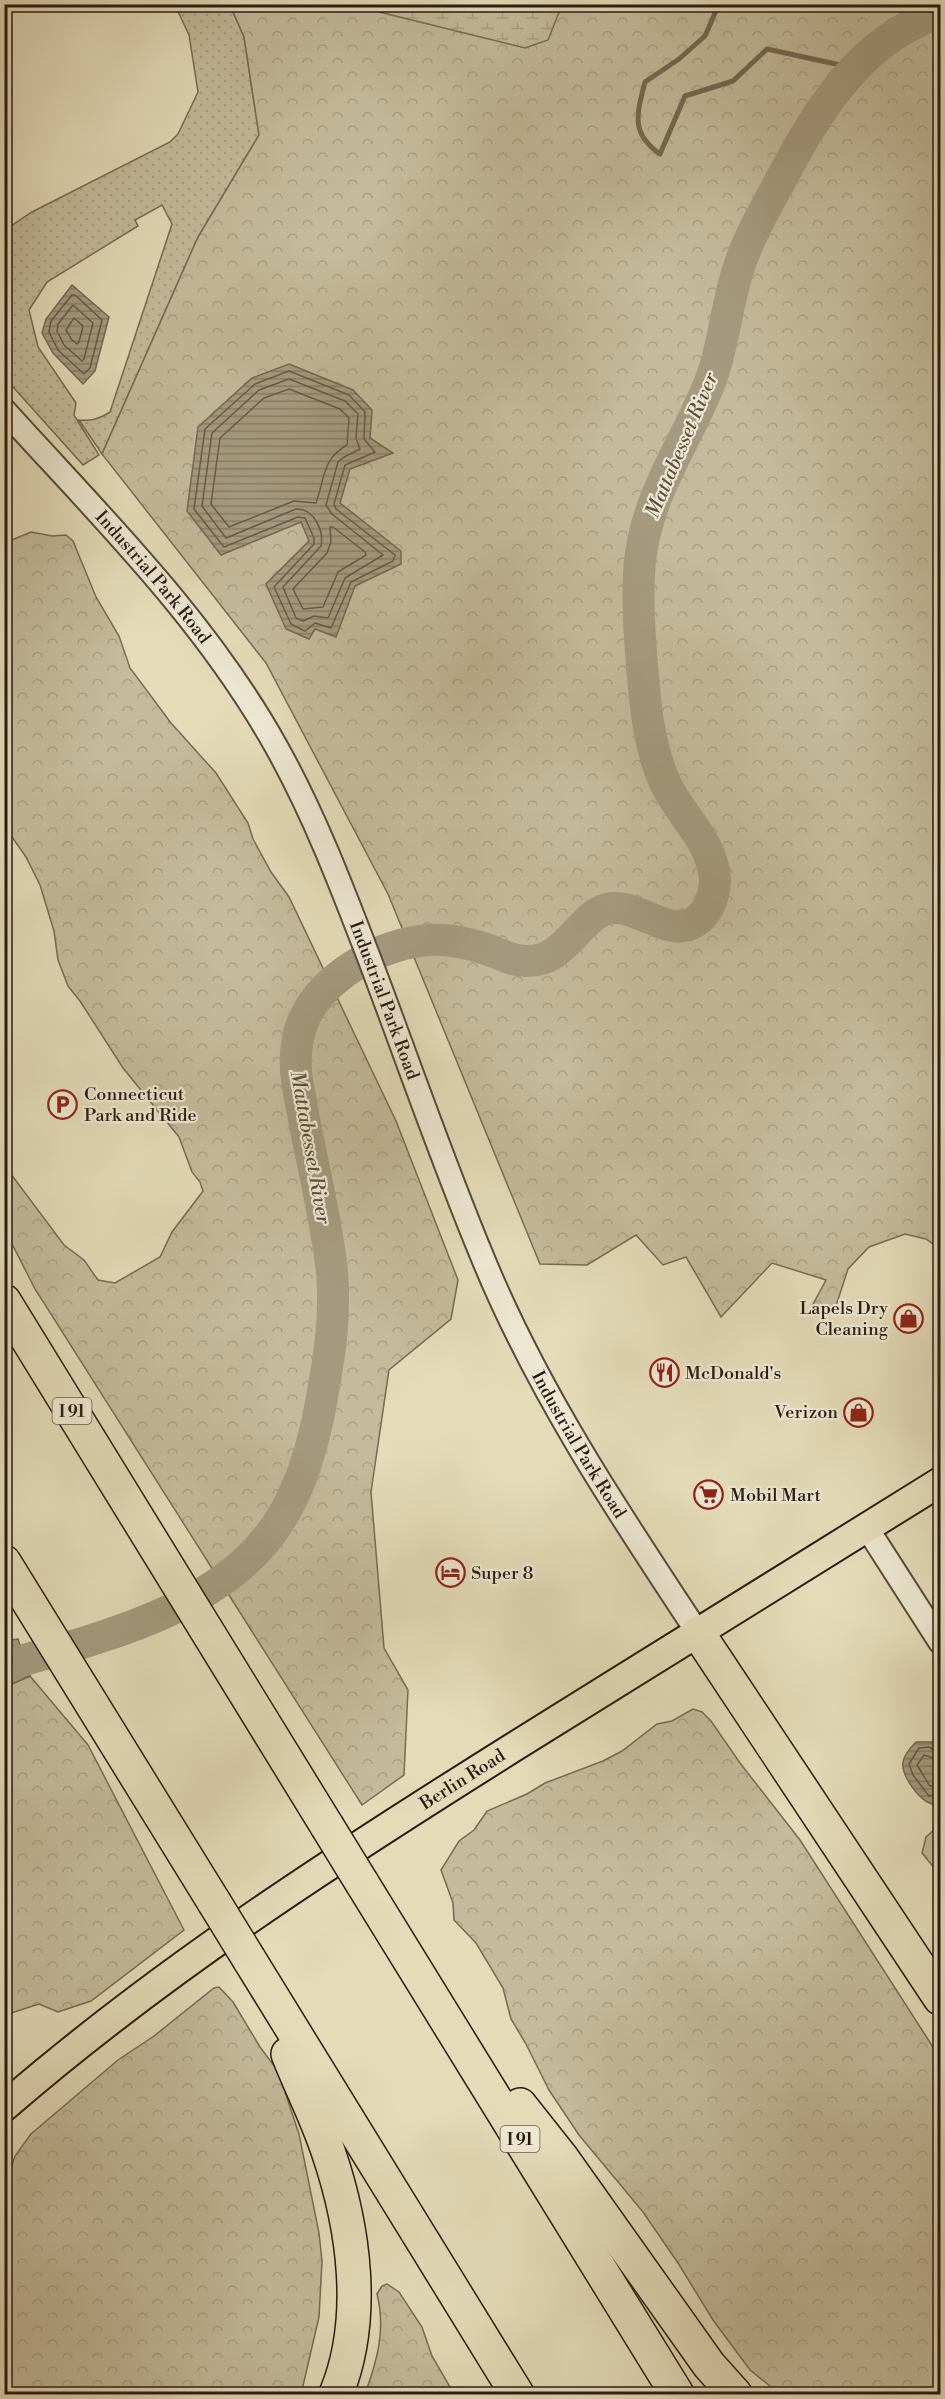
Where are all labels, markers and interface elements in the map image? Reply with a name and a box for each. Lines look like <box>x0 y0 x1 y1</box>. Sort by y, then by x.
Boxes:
water label: Mattabesset River <box>640 369 724 522</box>
street label: Industrial Park Road <box>90 506 216 649</box>
street label: Industrial Park Road <box>344 918 424 1084</box>
water label: Mattabesset River <box>284 1068 335 1227</box>
place label: Connecticut Park and Ride <box>84 1083 197 1127</box>
parking icon: Connecticut Park and Ride <box>47 1088 79 1120</box>
place label: Lapels Dry Cleaning <box>799 1297 889 1341</box>
shop icon: Lapels Dry Cleaning <box>893 1302 925 1334</box>
restaurant icon: McDonald's <box>648 1357 680 1389</box>
place label: McDonald's <box>685 1362 782 1385</box>
street label: Industrial Park Road <box>526 1367 632 1524</box>
shop icon: Verizon <box>843 1396 875 1428</box>
road number: I 91 <box>52 1398 92 1424</box>
place label: Verizon <box>773 1401 838 1424</box>
supermarket icon: Mobil Mart <box>693 1479 725 1511</box>
place label: Mobil Mart <box>730 1484 822 1507</box>
hotel icon: Super 8 <box>434 1557 466 1589</box>
place label: Super 8 <box>471 1562 534 1585</box>
street label: Berlin Road <box>415 1744 510 1816</box>
road number: I 91 <box>500 2126 540 2152</box>

